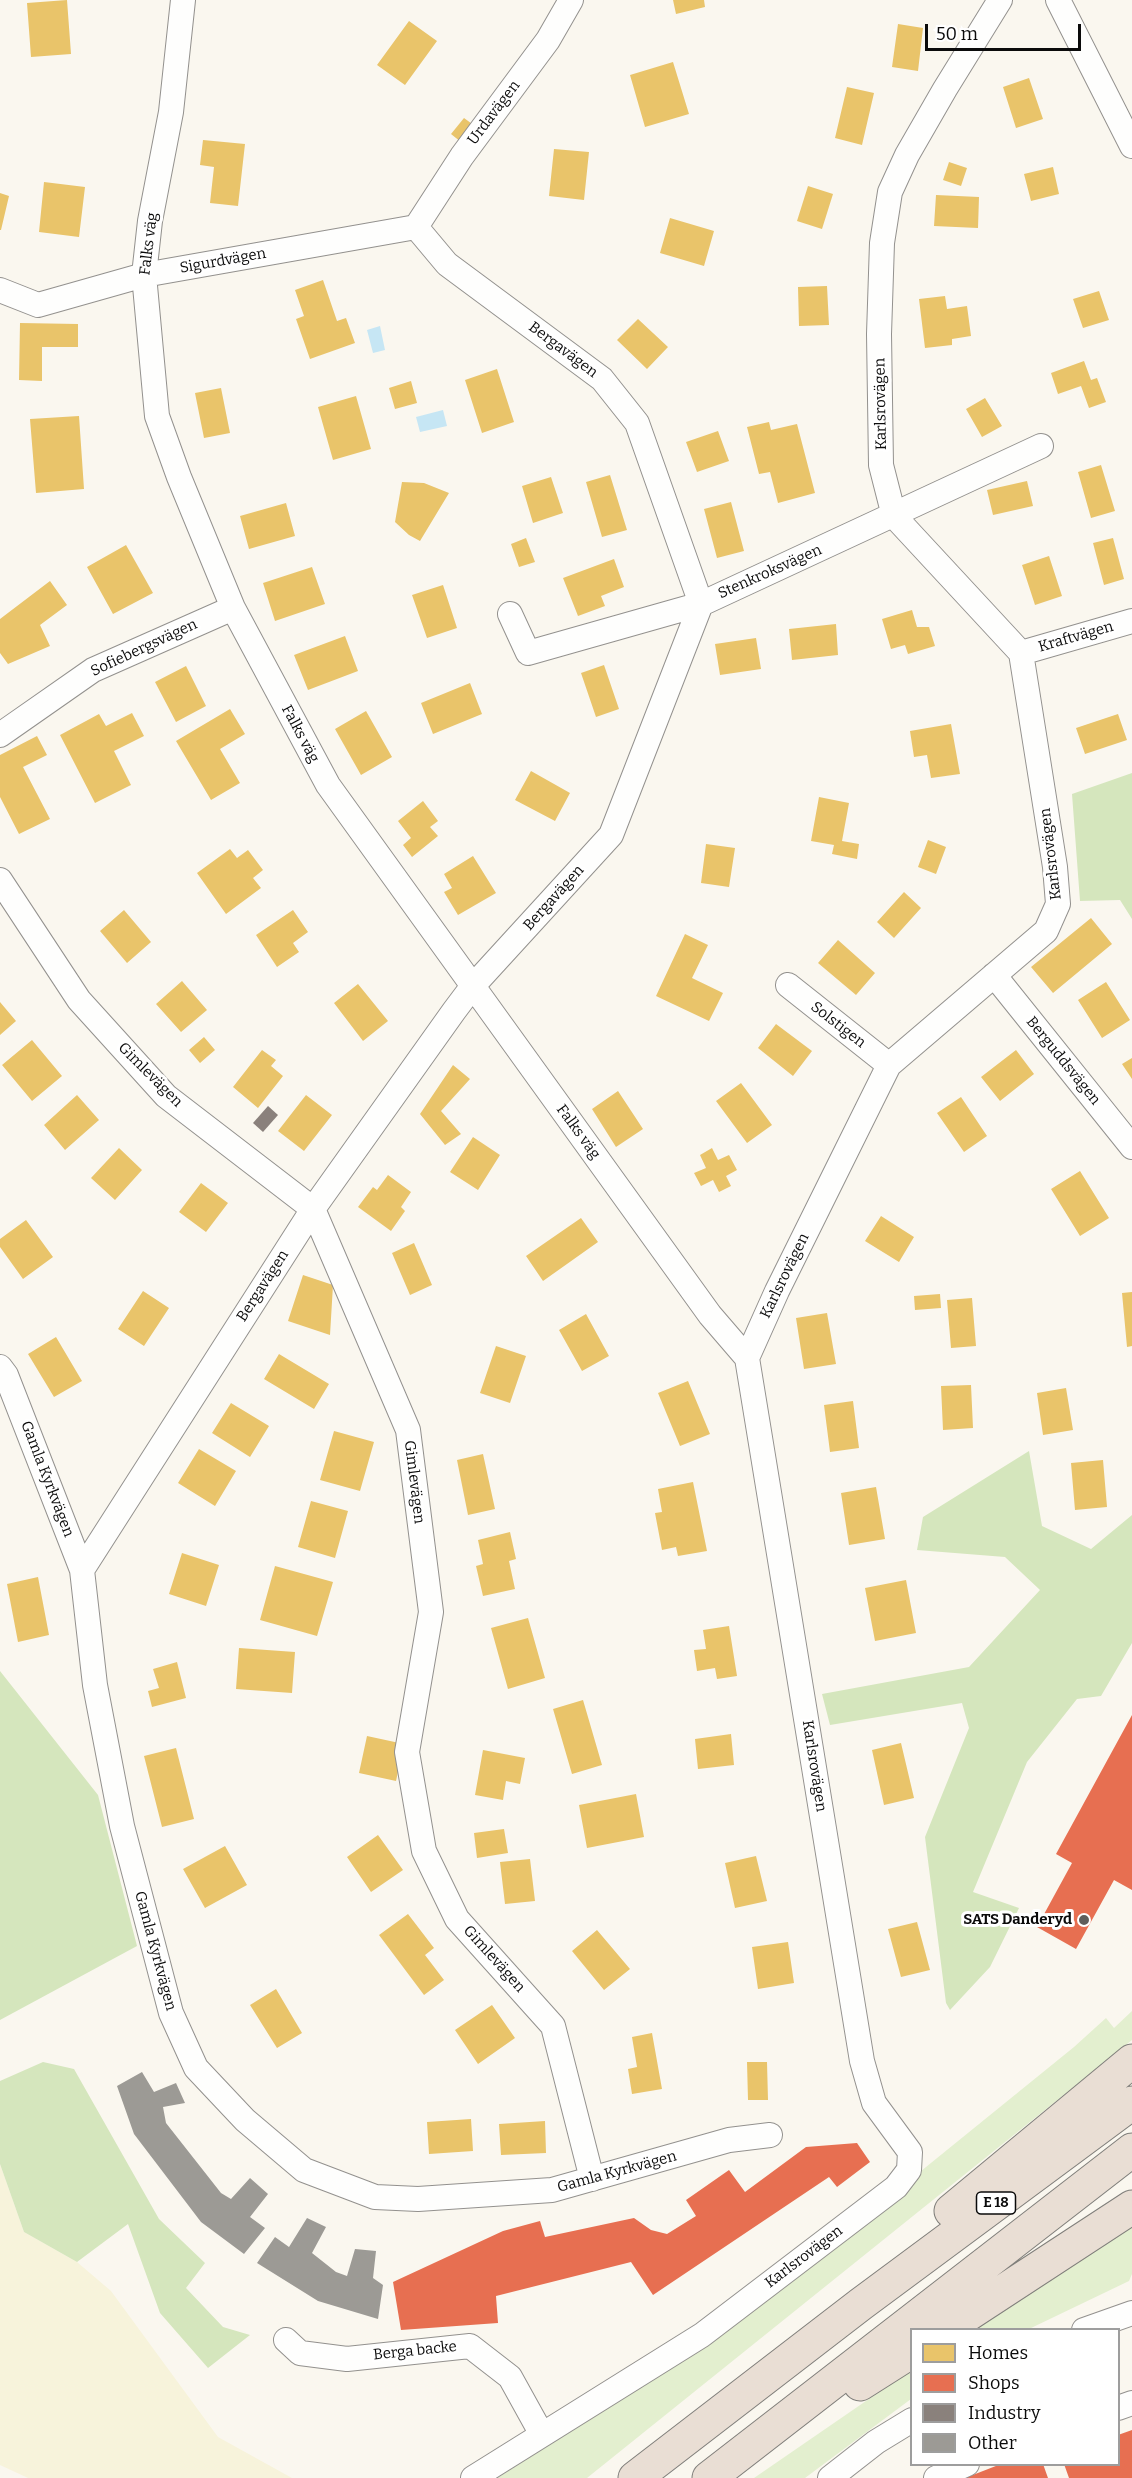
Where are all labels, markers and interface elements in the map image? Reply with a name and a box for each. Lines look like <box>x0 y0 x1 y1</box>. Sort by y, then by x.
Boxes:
scale bar <box>928 12 1084 50</box>
text: 50 m <box>936 23 978 45</box>
street label: Urdavägen <box>464 77 524 149</box>
street label: Falks väg <box>136 212 162 276</box>
street label: Sigurdvägen <box>178 245 268 277</box>
street label: Bergavägen <box>525 318 601 382</box>
street label: Karlsrovägen <box>871 358 891 450</box>
street label: Stenkroksvägen <box>715 541 825 603</box>
street label: Sofiebergsvägen <box>88 615 200 681</box>
street label: Kraftvägen <box>1036 618 1116 656</box>
street label: Falks väg <box>277 702 323 766</box>
street label: Karlsrovägen <box>1036 807 1066 901</box>
street label: Bergavägen <box>520 862 588 934</box>
street label: Solstigen <box>807 998 869 1052</box>
street label: Berguddsvägen <box>1022 1013 1104 1109</box>
street label: Gimlevägen <box>114 1039 186 1111</box>
street label: Falks väg <box>552 1101 604 1163</box>
street label: Karlsrovägen <box>757 1231 813 1321</box>
street label: Bergavägen <box>233 1247 293 1325</box>
street label: Gamla Kyrkvägen <box>17 1418 77 1540</box>
street label: Gimlevägen <box>400 1439 428 1525</box>
street label: Karlsrovägen <box>798 1719 830 1813</box>
street label: Gamla Kyrkvägen <box>130 1889 180 2013</box>
place label: SATS Danderyd <box>963 1911 1072 1929</box>
marker: SATS Danderyd <box>1077 1913 1091 1927</box>
street label: Gimlevägen <box>459 1922 529 1996</box>
street label: Gamla Kyrkvägen <box>555 2147 679 2197</box>
road number: E 18 <box>976 2192 1016 2214</box>
street label: Karlsrovägen <box>762 2222 846 2292</box>
legend <box>910 2328 1120 2466</box>
street label: Berga backe <box>372 2338 458 2364</box>
text: Homes <box>968 2342 1028 2364</box>
text: Shops <box>968 2372 1020 2394</box>
text: Industry <box>968 2402 1040 2424</box>
text: Other <box>968 2432 1017 2454</box>

